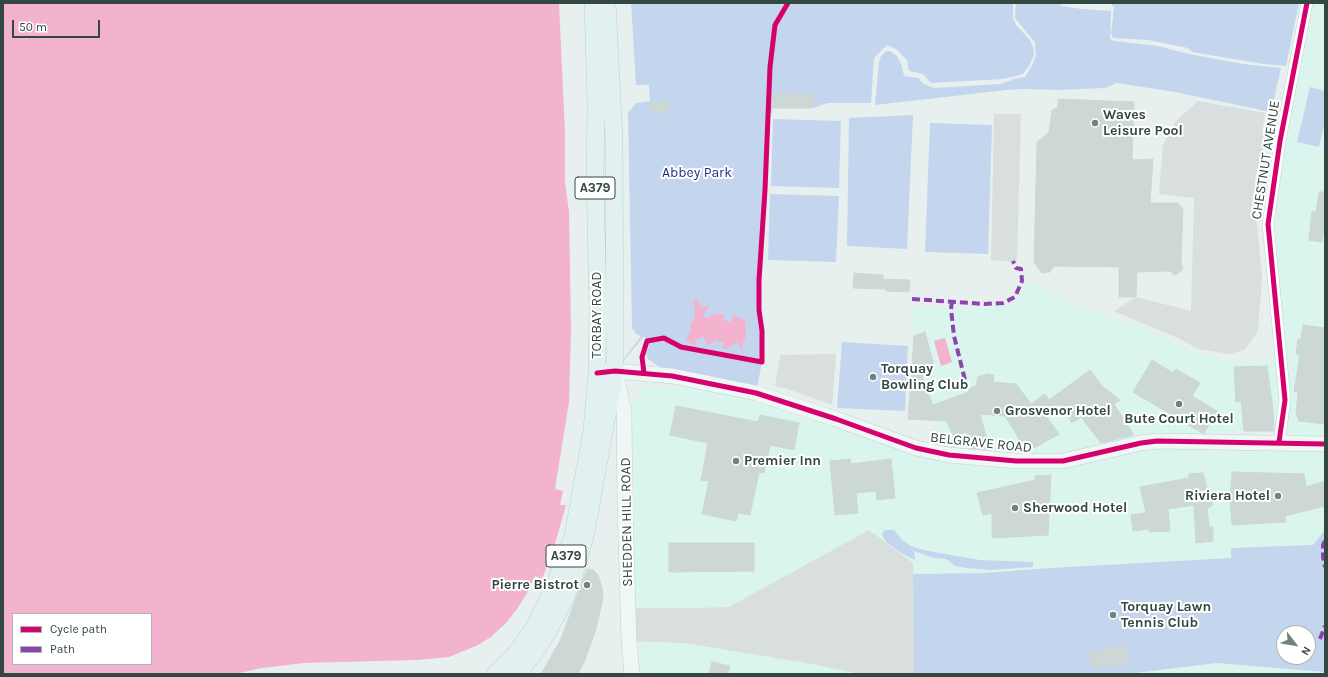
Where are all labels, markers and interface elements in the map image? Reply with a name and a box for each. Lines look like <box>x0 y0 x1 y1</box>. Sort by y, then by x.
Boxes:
scale bar <box>14 12 102 38</box>
text: 50 m <box>19 20 47 34</box>
street label: CHESTNUT AVENUE <box>1248 99 1284 221</box>
place label: Waves Leisure Pool <box>1103 107 1183 140</box>
marker: Waves Leisure Pool <box>1090 118 1100 128</box>
park label: Abbey Park <box>662 165 732 181</box>
road number: A379 <box>575 177 615 199</box>
street label: TORBAY ROAD <box>589 272 605 358</box>
place label: Torquay Bowling Club <box>881 361 968 394</box>
marker: Torquay Bowling Club <box>868 372 878 382</box>
marker: Bute Court Hotel <box>1174 399 1184 409</box>
place label: Grosvenor Hotel <box>1005 403 1111 419</box>
marker: Grosvenor Hotel <box>992 406 1002 416</box>
place label: Bute Court Hotel <box>1124 411 1234 427</box>
street label: BELGRAVE ROAD <box>929 429 1033 457</box>
place label: Premier Inn <box>744 453 821 469</box>
marker: Premier Inn <box>731 456 741 466</box>
street label: SHEDDEN HILL ROAD <box>617 457 637 587</box>
place label: Riviera Hotel <box>1185 488 1270 504</box>
marker: Riviera Hotel <box>1273 491 1283 501</box>
place label: Sherwood Hotel <box>1023 500 1127 516</box>
marker: Sherwood Hotel <box>1010 503 1020 513</box>
road number: A379 <box>546 545 586 567</box>
place label: Pierre Bistrot <box>491 577 579 593</box>
marker: Pierre Bistrot <box>582 580 592 590</box>
place label: Torquay Lawn Tennis Club <box>1121 599 1211 632</box>
marker: Torquay Lawn Tennis Club <box>1108 610 1118 620</box>
legend <box>12 613 152 665</box>
text: Cycle path <box>50 622 107 636</box>
north arrow <box>1276 625 1316 665</box>
text: Path <box>50 642 75 656</box>
text: N <box>1298 644 1313 658</box>

